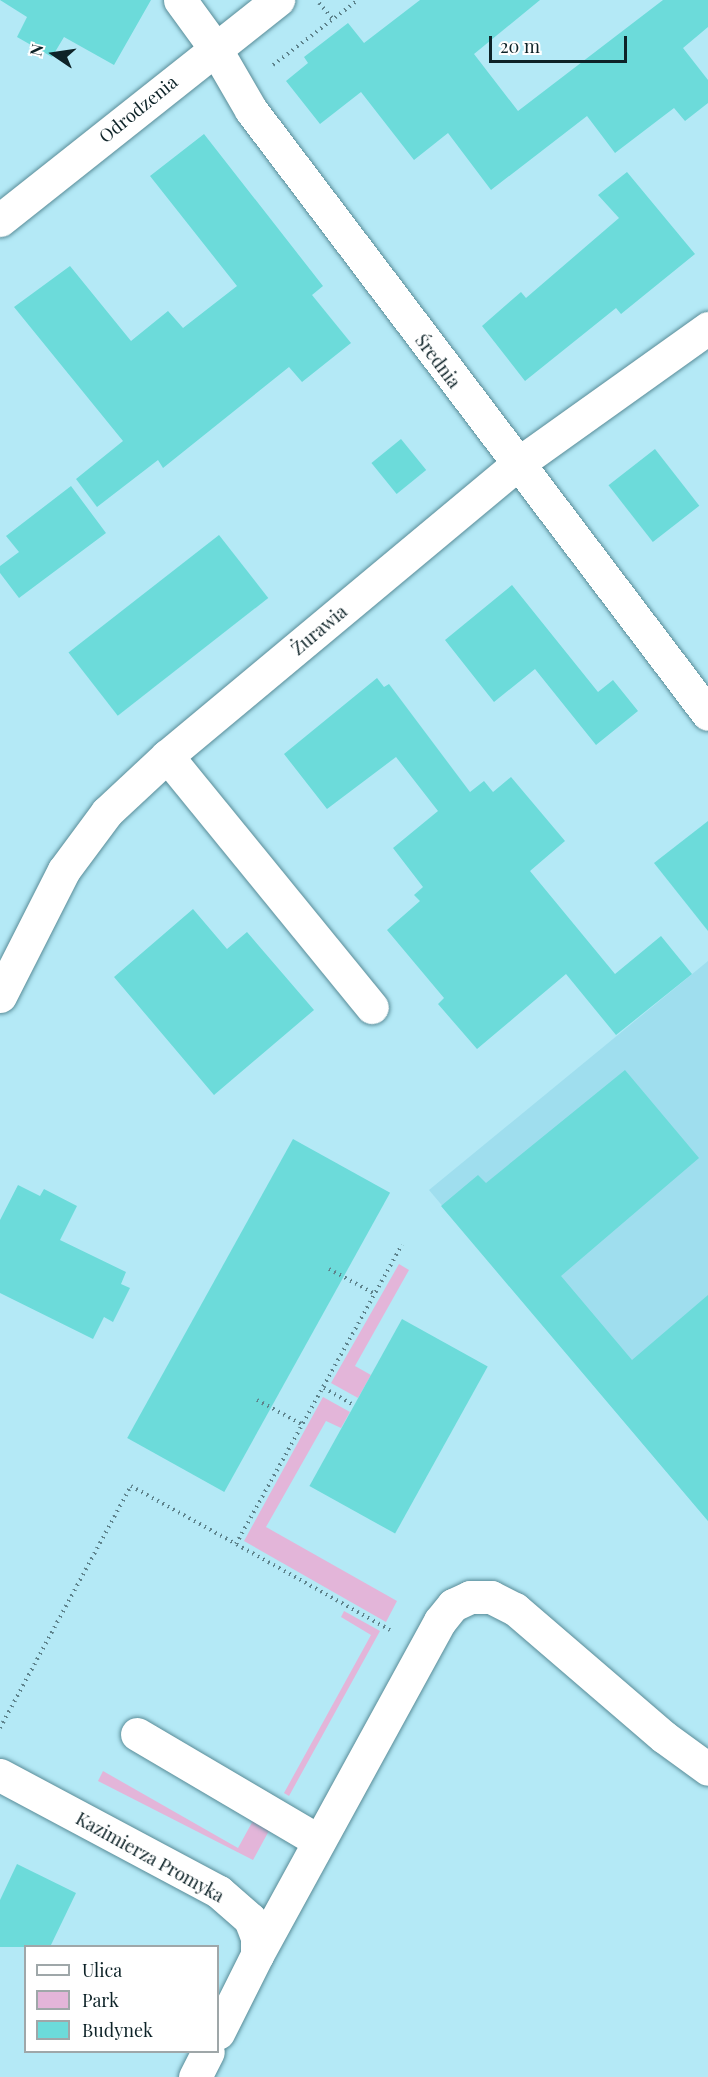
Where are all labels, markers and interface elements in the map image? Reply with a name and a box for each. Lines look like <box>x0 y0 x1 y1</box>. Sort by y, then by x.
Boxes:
north arrow <box>24 24 84 84</box>
scale bar <box>492 24 630 62</box>
text: 20 m <box>500 34 540 58</box>
text: N <box>24 42 48 58</box>
street label: Odrodzenia <box>95 71 181 147</box>
street label: Średnia <box>411 330 465 392</box>
street label: Żurawia <box>287 601 351 659</box>
street label: Kazimierza Promyka <box>72 1807 228 1907</box>
legend <box>24 1945 219 2053</box>
text: Ulica <box>82 1958 122 1982</box>
text: Park <box>82 1988 119 2012</box>
text: Budynek <box>82 2018 153 2042</box>

